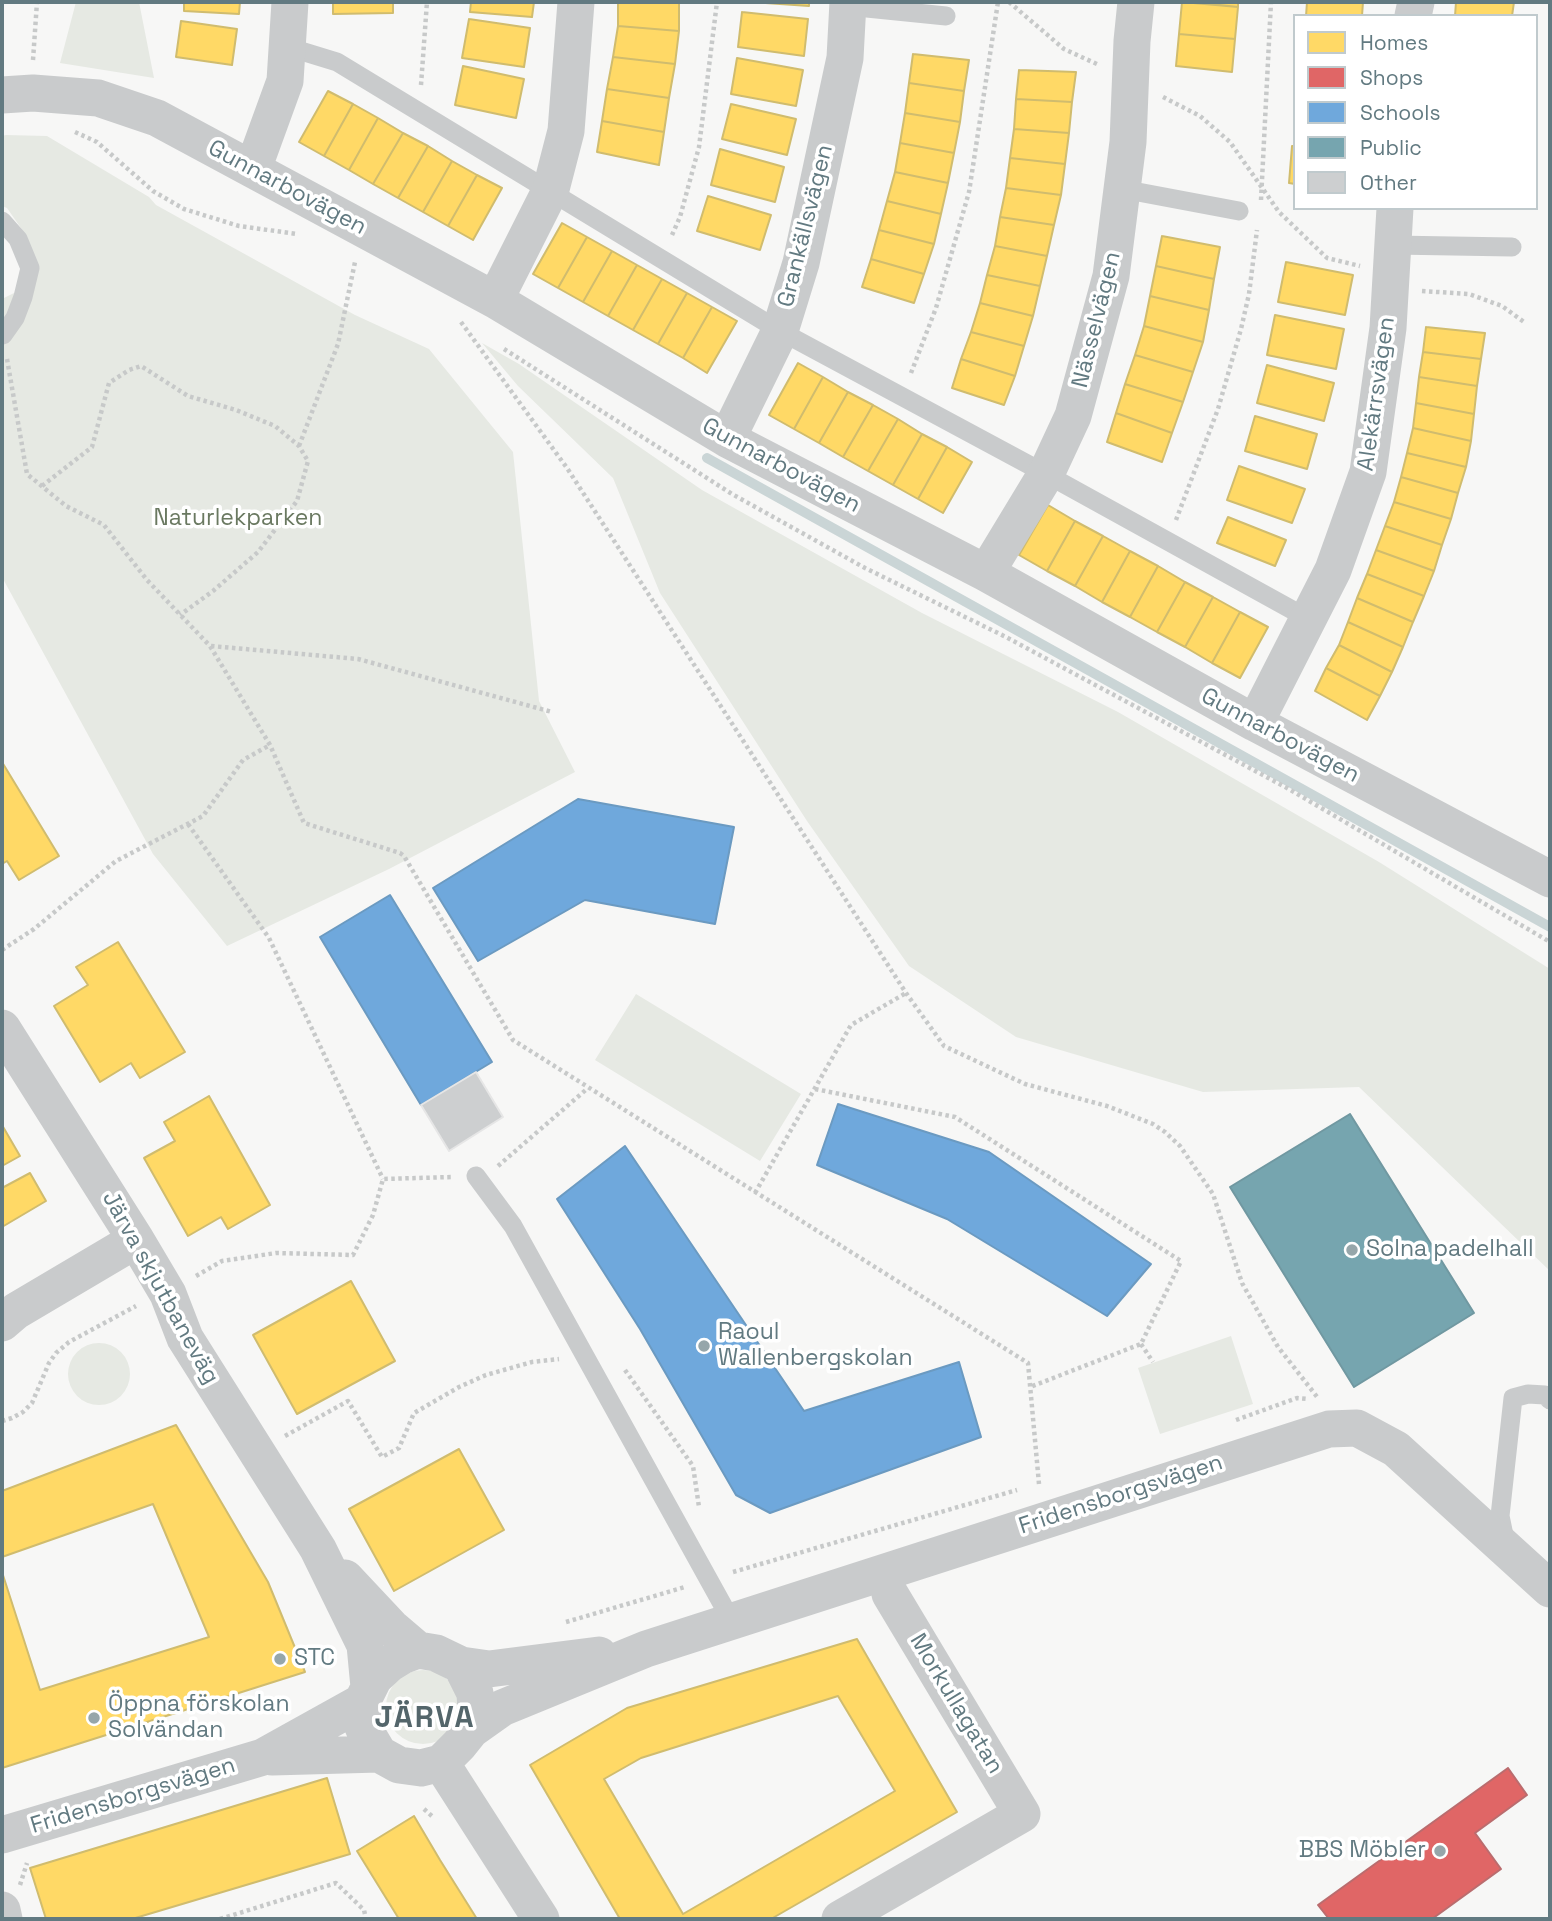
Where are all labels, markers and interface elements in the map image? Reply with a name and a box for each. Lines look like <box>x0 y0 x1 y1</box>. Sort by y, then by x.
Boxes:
legend <box>1293 14 1538 210</box>
text: Homes <box>1360 29 1428 56</box>
text: Shops <box>1360 64 1423 91</box>
text: Schools <box>1360 99 1440 126</box>
text: Public <box>1360 134 1422 161</box>
street label: Gunnarbovägen <box>203 135 371 241</box>
street label: Grankällsvägen <box>772 142 840 310</box>
text: Other <box>1360 169 1417 196</box>
street label: Nässelvägen <box>1067 249 1127 391</box>
street label: Alekärrsvägen <box>1353 315 1401 473</box>
street label: Gunnarbovägen <box>697 413 865 519</box>
park label: Naturlekparken <box>154 505 322 533</box>
street label: Gunnarbovägen <box>1196 683 1364 789</box>
street label: Järva skjutbaneväg <box>96 1187 224 1389</box>
place label: Solna padelhall <box>1366 1236 1534 1264</box>
marker: Solna padelhall <box>1344 1242 1360 1258</box>
place label: Raoul Wallenbergskolan <box>718 1319 913 1373</box>
marker: Raoul Wallenbergskolan <box>696 1338 712 1354</box>
street label: Fridensborgsvägen <box>1016 1449 1226 1541</box>
street label: Morkullagatan <box>903 1629 1009 1779</box>
place label: STC <box>294 1645 335 1673</box>
marker: STC <box>272 1651 288 1667</box>
place label: Öppna förskolan Solvändan <box>108 1691 290 1745</box>
district label: JÄRVA <box>375 1701 475 1737</box>
marker: Öppna förskolan Solvändan <box>86 1710 102 1726</box>
street label: Fridensborgsvägen <box>27 1752 239 1840</box>
place label: BBS Möbler <box>1299 1837 1426 1865</box>
marker: BBS Möbler <box>1432 1843 1448 1859</box>

